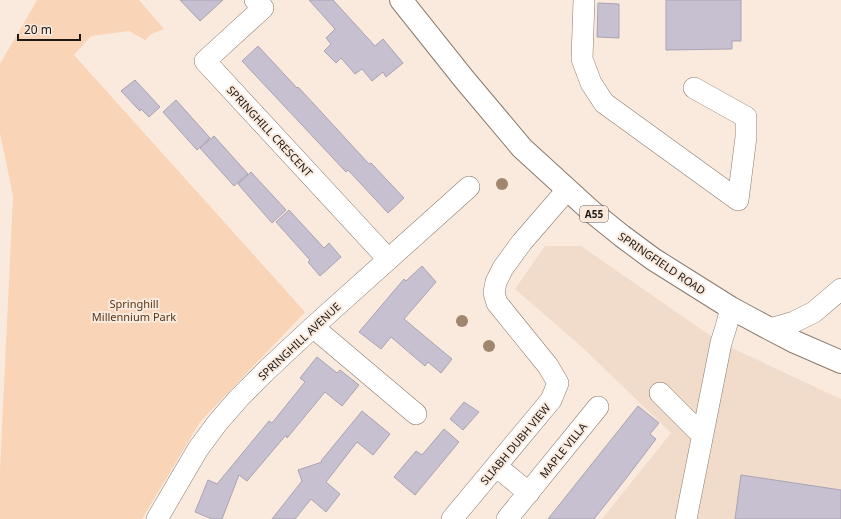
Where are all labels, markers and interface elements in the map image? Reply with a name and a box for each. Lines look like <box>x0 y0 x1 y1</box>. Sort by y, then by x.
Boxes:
scale bar <box>18 16 80 42</box>
text: 20 m <box>24 21 52 38</box>
street label: SPRINGHILL CRESCENT <box>224 82 316 180</box>
road number: A55 <box>580 206 608 222</box>
street label: SPRINGFIELD ROAD <box>615 228 709 298</box>
park label: Springhill Millennium Park <box>92 296 176 324</box>
street label: SPRINGHILL AVENUE <box>254 299 344 383</box>
street label: SLIABH DUBH VIEW <box>477 400 554 488</box>
street label: MAPLE VILLA <box>536 418 591 481</box>

